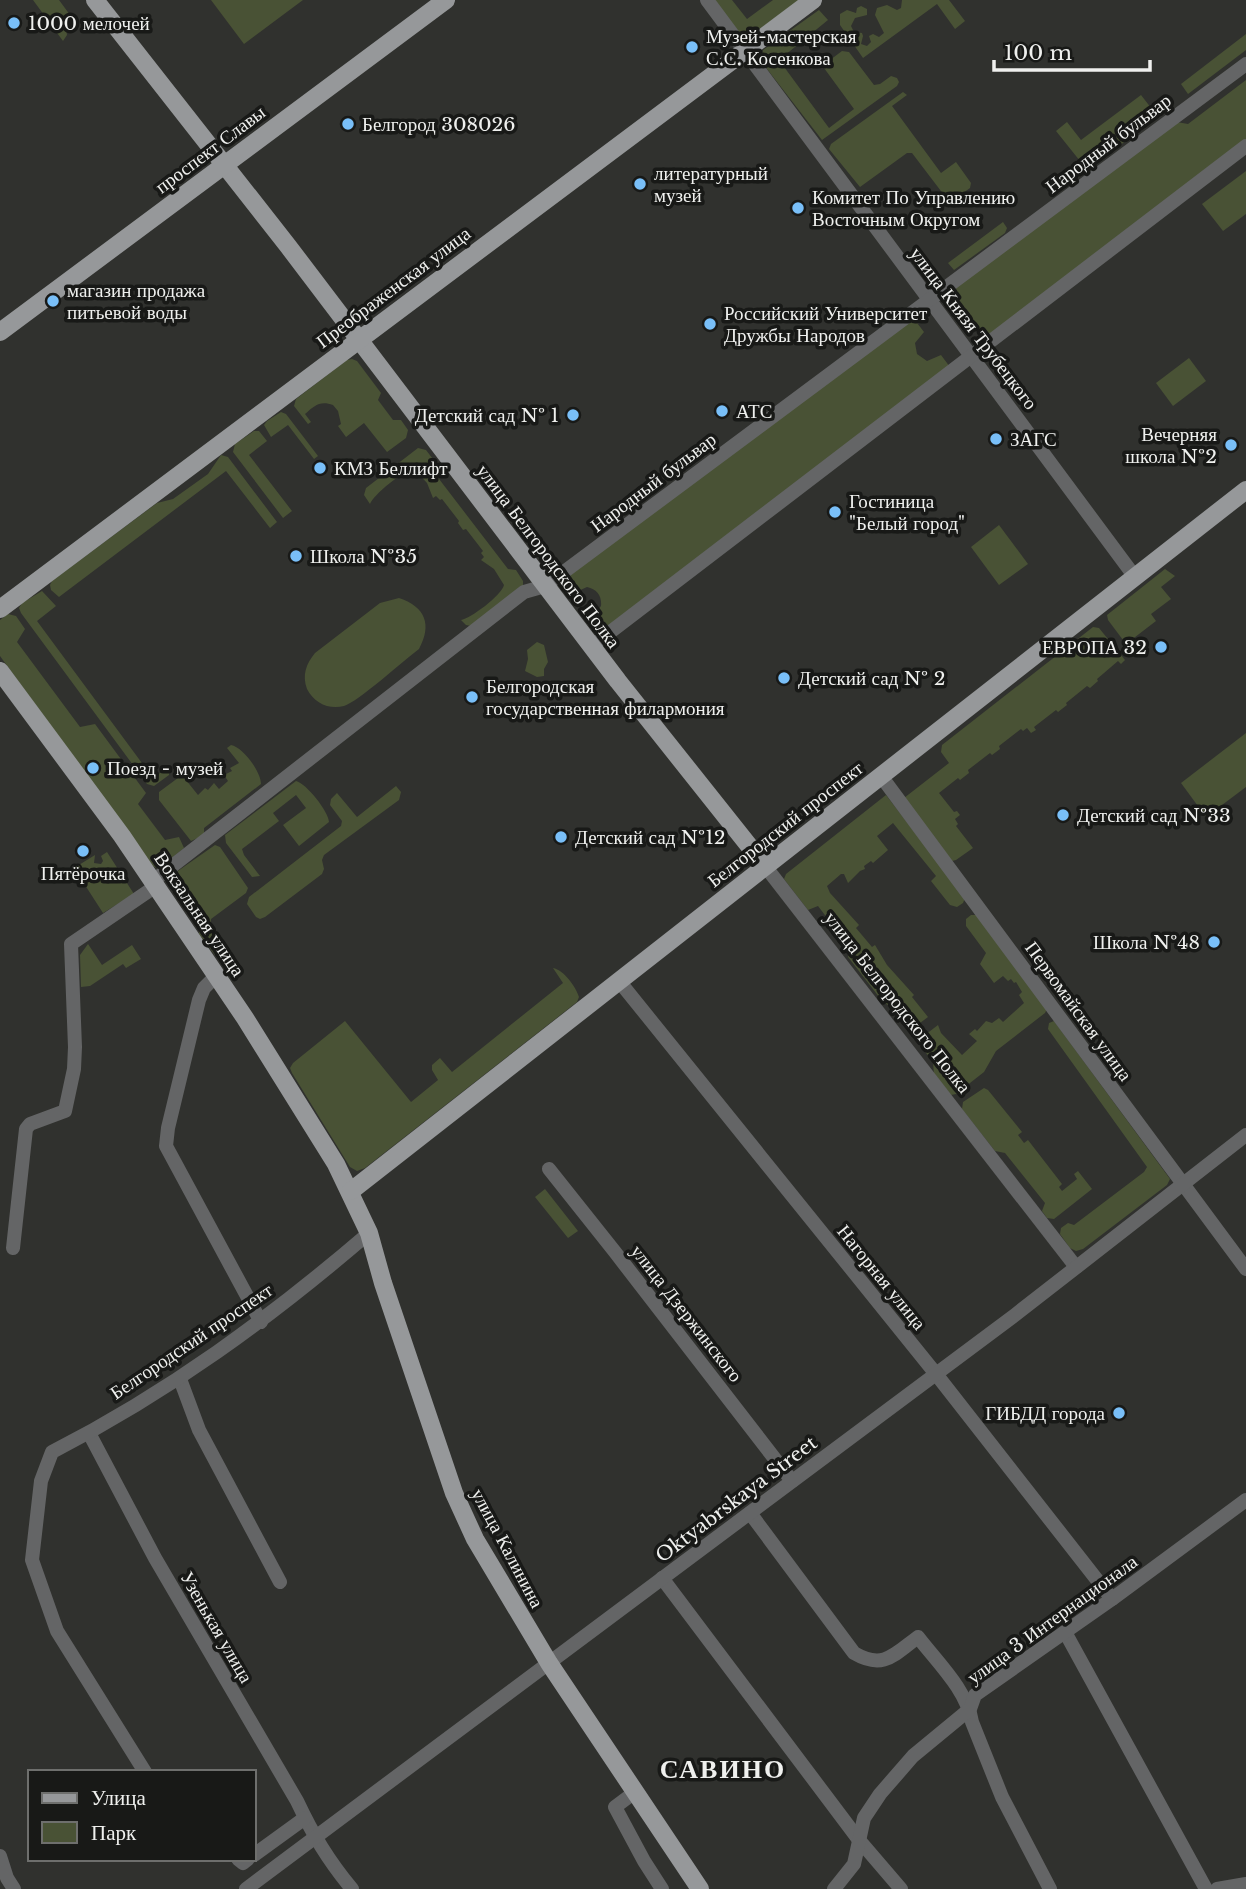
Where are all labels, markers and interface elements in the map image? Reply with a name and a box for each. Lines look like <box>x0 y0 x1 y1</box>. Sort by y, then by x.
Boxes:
place label: 1000 мелочей <box>28 12 150 35</box>
marker: 1000 мелочей <box>6 15 22 31</box>
place label: Музей-мастерская С.С. Косенкова <box>706 25 857 70</box>
scale bar <box>994 28 1150 72</box>
marker: Музей-мастерская С.С. Косенкова <box>684 39 700 55</box>
text: 100 m <box>1004 40 1072 66</box>
street label: Народный бульвар <box>1041 89 1176 198</box>
street label: проспект Славы <box>151 100 270 198</box>
place label: Белгород 308026 <box>362 113 516 136</box>
marker: Белгород 308026 <box>340 116 356 132</box>
place label: литературный музей <box>654 162 768 207</box>
marker: литературный музей <box>632 176 648 192</box>
place label: Комитет По Управлению Восточным Округом <box>812 186 1015 231</box>
marker: Комитет По Управлению Восточным Округом <box>790 200 806 216</box>
street label: Преображенская улица <box>312 222 475 353</box>
street label: улица Князя Трубецкого <box>905 242 1042 414</box>
place label: магазин продажа питьевой воды <box>67 279 206 324</box>
marker: магазин продажа питьевой воды <box>45 293 61 309</box>
place label: Российский Университет Дружбы Народов <box>724 302 928 347</box>
marker: Российский Университет Дружбы Народов <box>702 316 718 332</box>
place label: АТС <box>736 400 772 423</box>
marker: АТС <box>714 403 730 419</box>
place label: Детский сад № 1 <box>415 404 559 427</box>
marker: Детский сад № 1 <box>565 407 581 423</box>
place label: Вечерняя школа №2 <box>1125 423 1217 468</box>
street label: Народный бульвар <box>586 428 721 537</box>
place label: ЗАГС <box>1010 428 1057 451</box>
marker: ЗАГС <box>988 431 1004 447</box>
marker: Вечерняя школа №2 <box>1223 437 1239 453</box>
place label: КМЗ Беллифт <box>334 457 448 480</box>
marker: КМЗ Беллифт <box>312 460 328 476</box>
street label: улица Белгородского Полка <box>472 460 626 653</box>
place label: Гостиница "Белый город" <box>849 490 965 535</box>
marker: Гостиница "Белый город" <box>827 504 843 520</box>
place label: Школа №35 <box>310 545 417 568</box>
marker: Школа №35 <box>288 548 304 564</box>
place label: ЕВРОПА 32 <box>1042 636 1147 659</box>
marker: ЕВРОПА 32 <box>1153 639 1169 655</box>
place label: Детский сад № 2 <box>798 667 945 690</box>
marker: Детский сад № 2 <box>776 670 792 686</box>
place label: Белгородская государственная филармония <box>486 675 725 720</box>
marker: Белгородская государственная филармония <box>464 689 480 705</box>
street label: Белгородский проспект <box>703 756 868 892</box>
place label: Поезд - музей <box>107 757 223 780</box>
marker: Поезд - музей <box>85 760 101 776</box>
place label: Детский сад №33 <box>1077 804 1231 827</box>
marker: Детский сад №33 <box>1055 807 1071 823</box>
place label: Детский сад №12 <box>575 826 725 849</box>
marker: Детский сад №12 <box>553 829 569 845</box>
marker: Пятёрочка <box>75 843 91 859</box>
street label: Вокзальная улица <box>149 848 250 981</box>
place label: Пятёрочка <box>41 862 126 885</box>
street label: улица Белгородского Полка <box>819 907 976 1098</box>
place label: Школа №48 <box>1093 931 1200 954</box>
marker: Школа №48 <box>1206 934 1222 950</box>
street label: Первомайская улица <box>1020 937 1137 1086</box>
street label: Нагорная улица <box>832 1220 931 1335</box>
street label: улица Дзержинского <box>626 1240 747 1386</box>
street label: Белгородский проспект <box>106 1278 278 1404</box>
place label: ГИБДД города <box>985 1402 1106 1425</box>
marker: ГИБДД города <box>1111 1405 1127 1421</box>
street label: Oktyabrskaya Street <box>651 1431 822 1568</box>
street label: улица Калинина <box>466 1485 549 1612</box>
street label: улица 3 Интернационала <box>963 1550 1142 1689</box>
street label: Узенькая улица <box>175 1567 258 1688</box>
district label: САВИНО <box>660 1753 786 1785</box>
legend <box>28 1770 256 1861</box>
text: Улица <box>91 1785 146 1811</box>
text: Парк <box>91 1820 137 1846</box>

